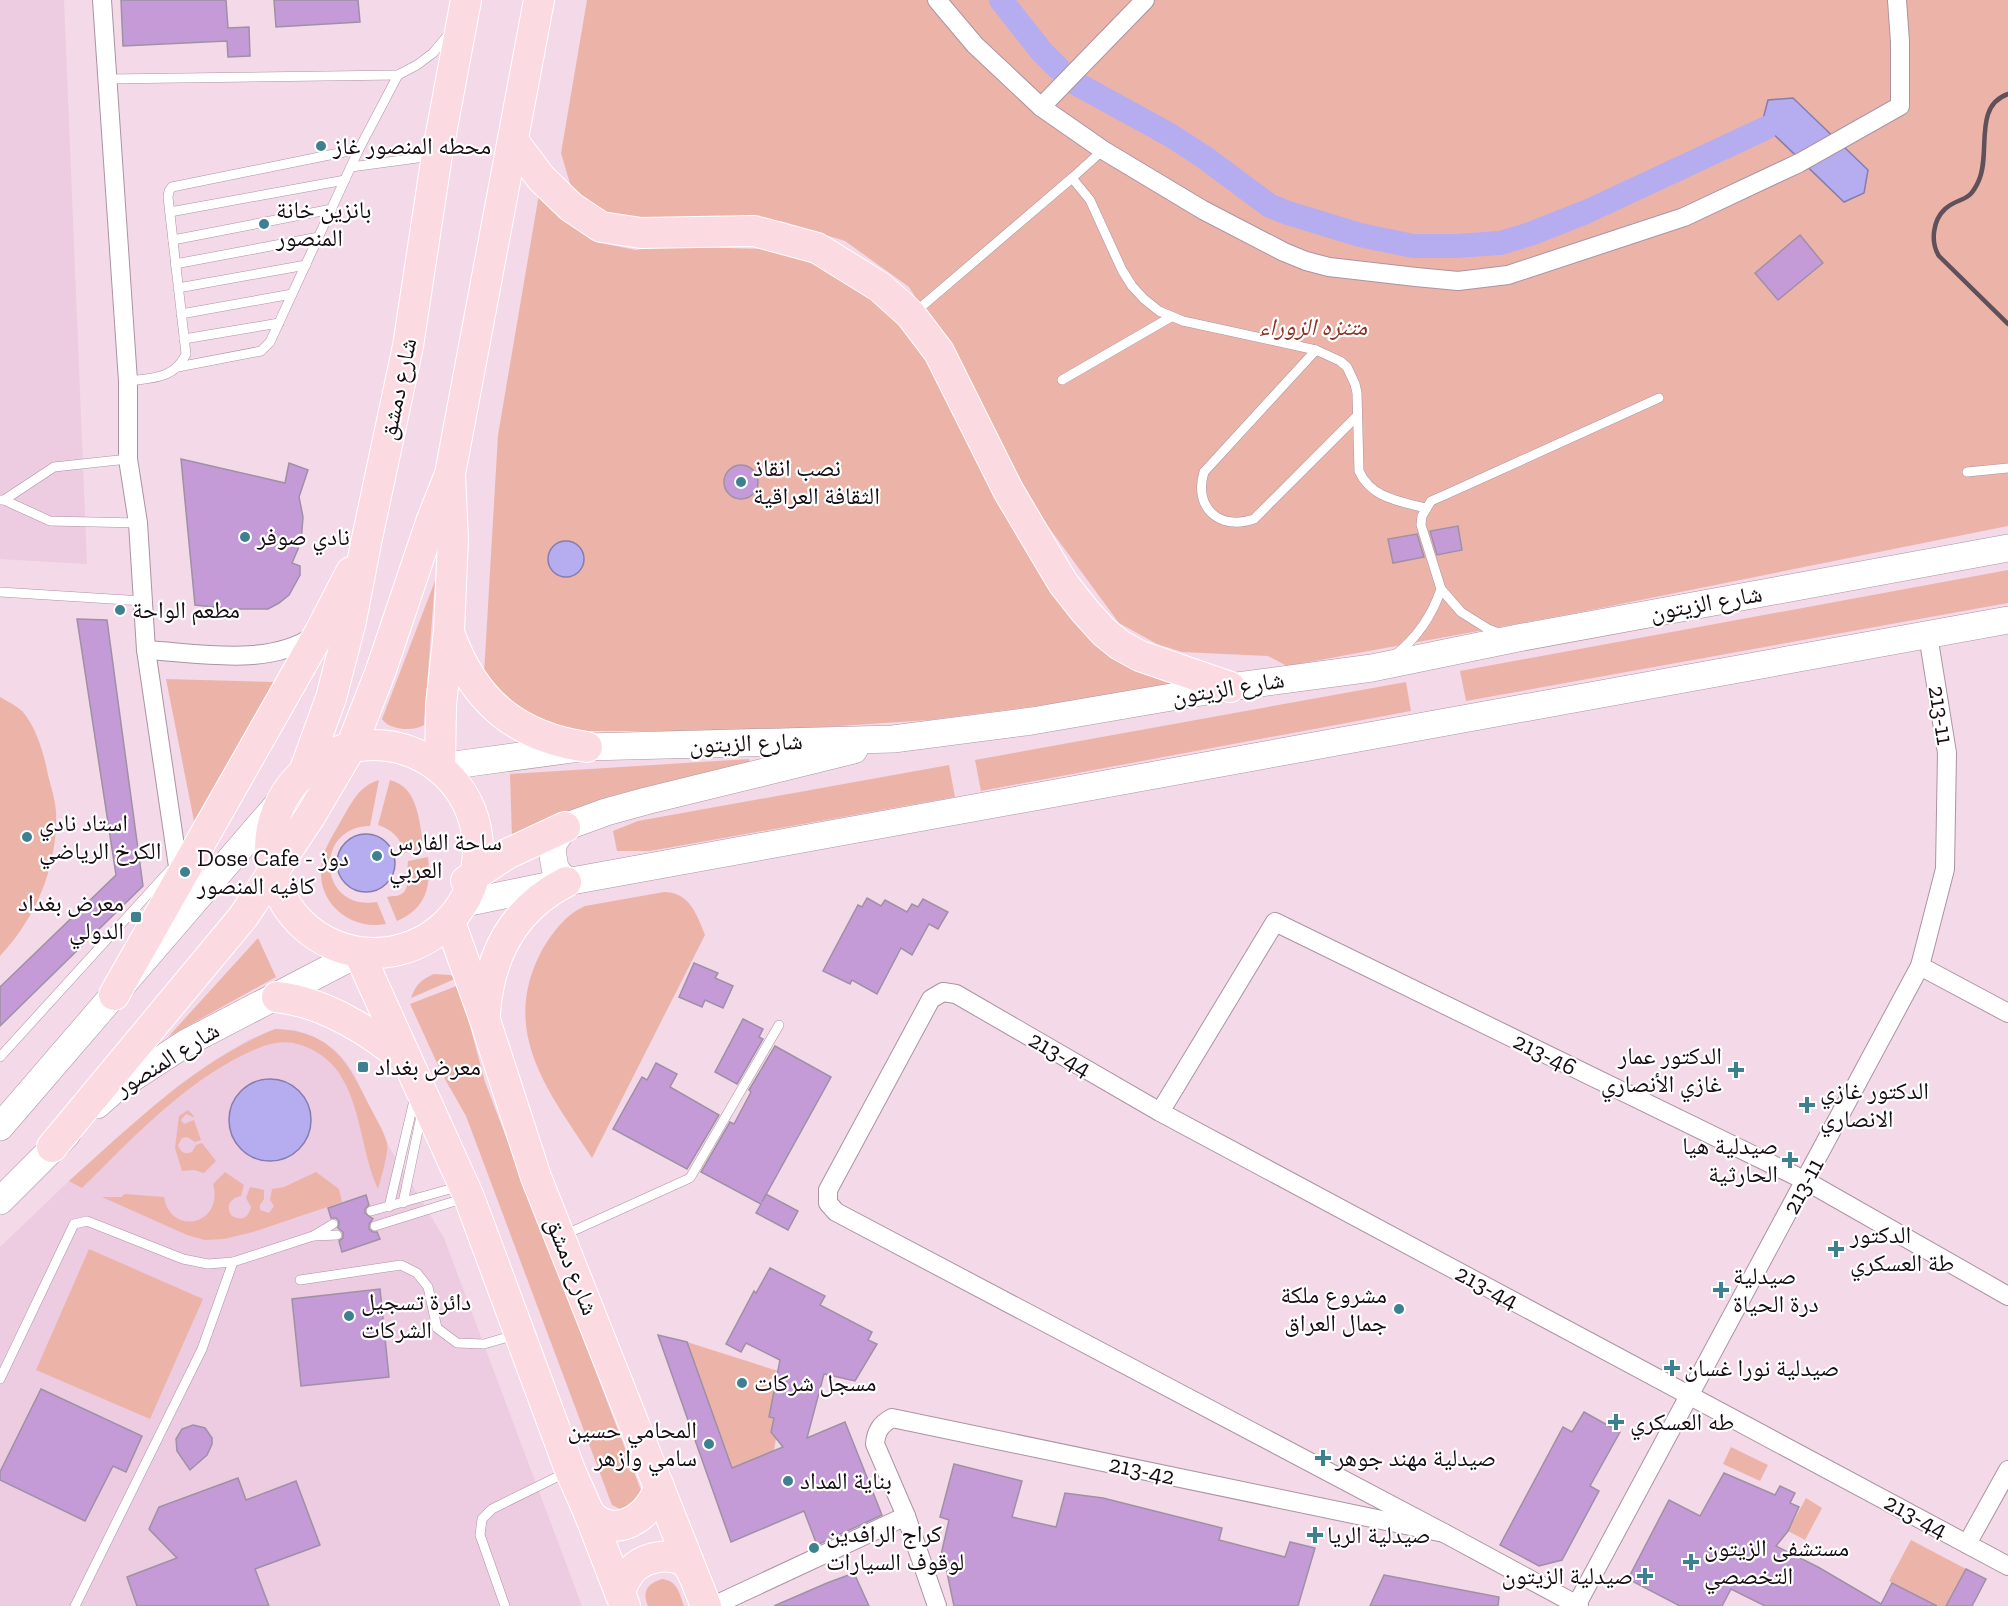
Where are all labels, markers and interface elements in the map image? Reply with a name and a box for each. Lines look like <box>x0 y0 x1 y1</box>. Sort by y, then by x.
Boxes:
place label: محطه المنصور غاز <box>332 131 491 160</box>
marker: محطه المنصور غاز <box>314 139 328 153</box>
place label: بانزين خانة المنصور <box>275 195 371 252</box>
marker: بانزين خانة المنصور <box>257 217 271 231</box>
park label: متنزه الزوراء <box>1259 312 1367 341</box>
street label: شارع دمشق <box>373 335 423 443</box>
place label: نصب انقاذ الثقافة العراقية <box>753 453 880 510</box>
marker: نصب انقاذ الثقافة العراقية <box>734 475 748 489</box>
place label: نادي صوفر <box>256 522 350 556</box>
marker: نادي صوفر <box>238 530 252 544</box>
street label: شارع الزيتون <box>1647 578 1765 628</box>
place label: مطعم الواحة <box>132 595 240 626</box>
marker: مطعم الواحة <box>113 603 127 617</box>
street label: شارع الزيتون <box>1169 664 1287 712</box>
street label: 213-11 <box>1923 683 1960 747</box>
street label: شارع الزيتون <box>689 726 803 760</box>
place label: استاد نادي الكرخ الرياضي <box>39 808 161 870</box>
place label: ساحة الفارس العربي <box>389 827 502 889</box>
marker: استاد نادي الكرخ الرياضي <box>20 830 34 844</box>
place label: Dose Cafe - دوز كافيه المنصور <box>196 843 349 900</box>
marker: ساحة الفارس العربي <box>370 849 384 863</box>
marker: Dose Cafe - دوز كافيه المنصور <box>178 865 192 879</box>
place label: معرض بغداد الدولي <box>18 888 124 950</box>
marker: معرض بغداد الدولي <box>129 910 143 924</box>
street label: شارع المنصور <box>108 1015 225 1104</box>
street label: 213-44 <box>1024 1024 1097 1083</box>
street label: 213-46 <box>1509 1026 1582 1081</box>
place label: الدكتور عمار غازي الأنصاري <box>1601 1041 1722 1103</box>
place label: معرض بغداد <box>375 1052 481 1081</box>
marker: معرض بغداد <box>356 1060 370 1074</box>
marker: الدكتور عمار غازي الأنصاري <box>1727 1061 1745 1079</box>
place label: الدكتور غازي الانصاري <box>1820 1076 1929 1138</box>
marker: الدكتور غازي الانصاري <box>1798 1096 1816 1114</box>
place label: صيدلية هيا الحارثية <box>1682 1131 1778 1188</box>
street label: 213-11 <box>1776 1153 1829 1219</box>
marker: صيدلية هيا الحارثية <box>1783 1153 1797 1167</box>
street label: شارع دمشق <box>539 1213 605 1319</box>
place label: الدكتور طة العسكري <box>1849 1220 1954 1282</box>
marker: الدكتور طة العسكري <box>1827 1240 1845 1258</box>
street label: 213-44 <box>1451 1258 1524 1315</box>
place label: صيدلية درة الحياة <box>1733 1261 1819 1318</box>
place label: مشروع ملكة جمال العراق <box>1281 1280 1387 1337</box>
marker: صيدلية درة الحياة <box>1714 1283 1728 1297</box>
place label: دائرة تسجيل الشركات <box>361 1287 471 1344</box>
marker: مشروع ملكة جمال العراق <box>1392 1302 1406 1316</box>
marker: دائرة تسجيل الشركات <box>342 1309 356 1323</box>
place label: صيدلية نورا غسان <box>1684 1353 1839 1382</box>
marker: صيدلية نورا غسان <box>1665 1361 1679 1375</box>
place label: مسجل شركات <box>754 1368 877 1397</box>
marker: مسجل شركات <box>735 1376 749 1390</box>
place label: طه العسكري <box>1630 1407 1734 1441</box>
marker: طه العسكري <box>1607 1413 1625 1431</box>
place label: المحامي حسين سامي وازهر <box>567 1415 697 1477</box>
marker: المحامي حسين سامي وازهر <box>702 1437 716 1451</box>
place label: صيدلية مهند جوهر <box>1334 1443 1496 1472</box>
street label: 213-42 <box>1107 1448 1178 1491</box>
marker: صيدلية مهند جوهر <box>1316 1451 1330 1465</box>
place label: بناية المداد <box>800 1466 892 1495</box>
marker: بناية المداد <box>781 1474 795 1488</box>
street label: 213-44 <box>1880 1487 1953 1544</box>
place label: كراج الرافدين لوقوف السيارات <box>826 1519 964 1576</box>
place label: صيدلية الريا <box>1327 1520 1431 1549</box>
marker: صيدلية الريا <box>1308 1528 1322 1542</box>
place label: مستشفى الزيتون التخصصي <box>1704 1533 1849 1595</box>
marker: كراج الرافدين لوقوف السيارات <box>807 1541 821 1555</box>
marker: مستشفى الزيتون التخصصي <box>1682 1553 1700 1571</box>
place label: صيدلية الزيتون <box>1501 1561 1633 1590</box>
marker: صيدلية الزيتون <box>1638 1569 1652 1583</box>

